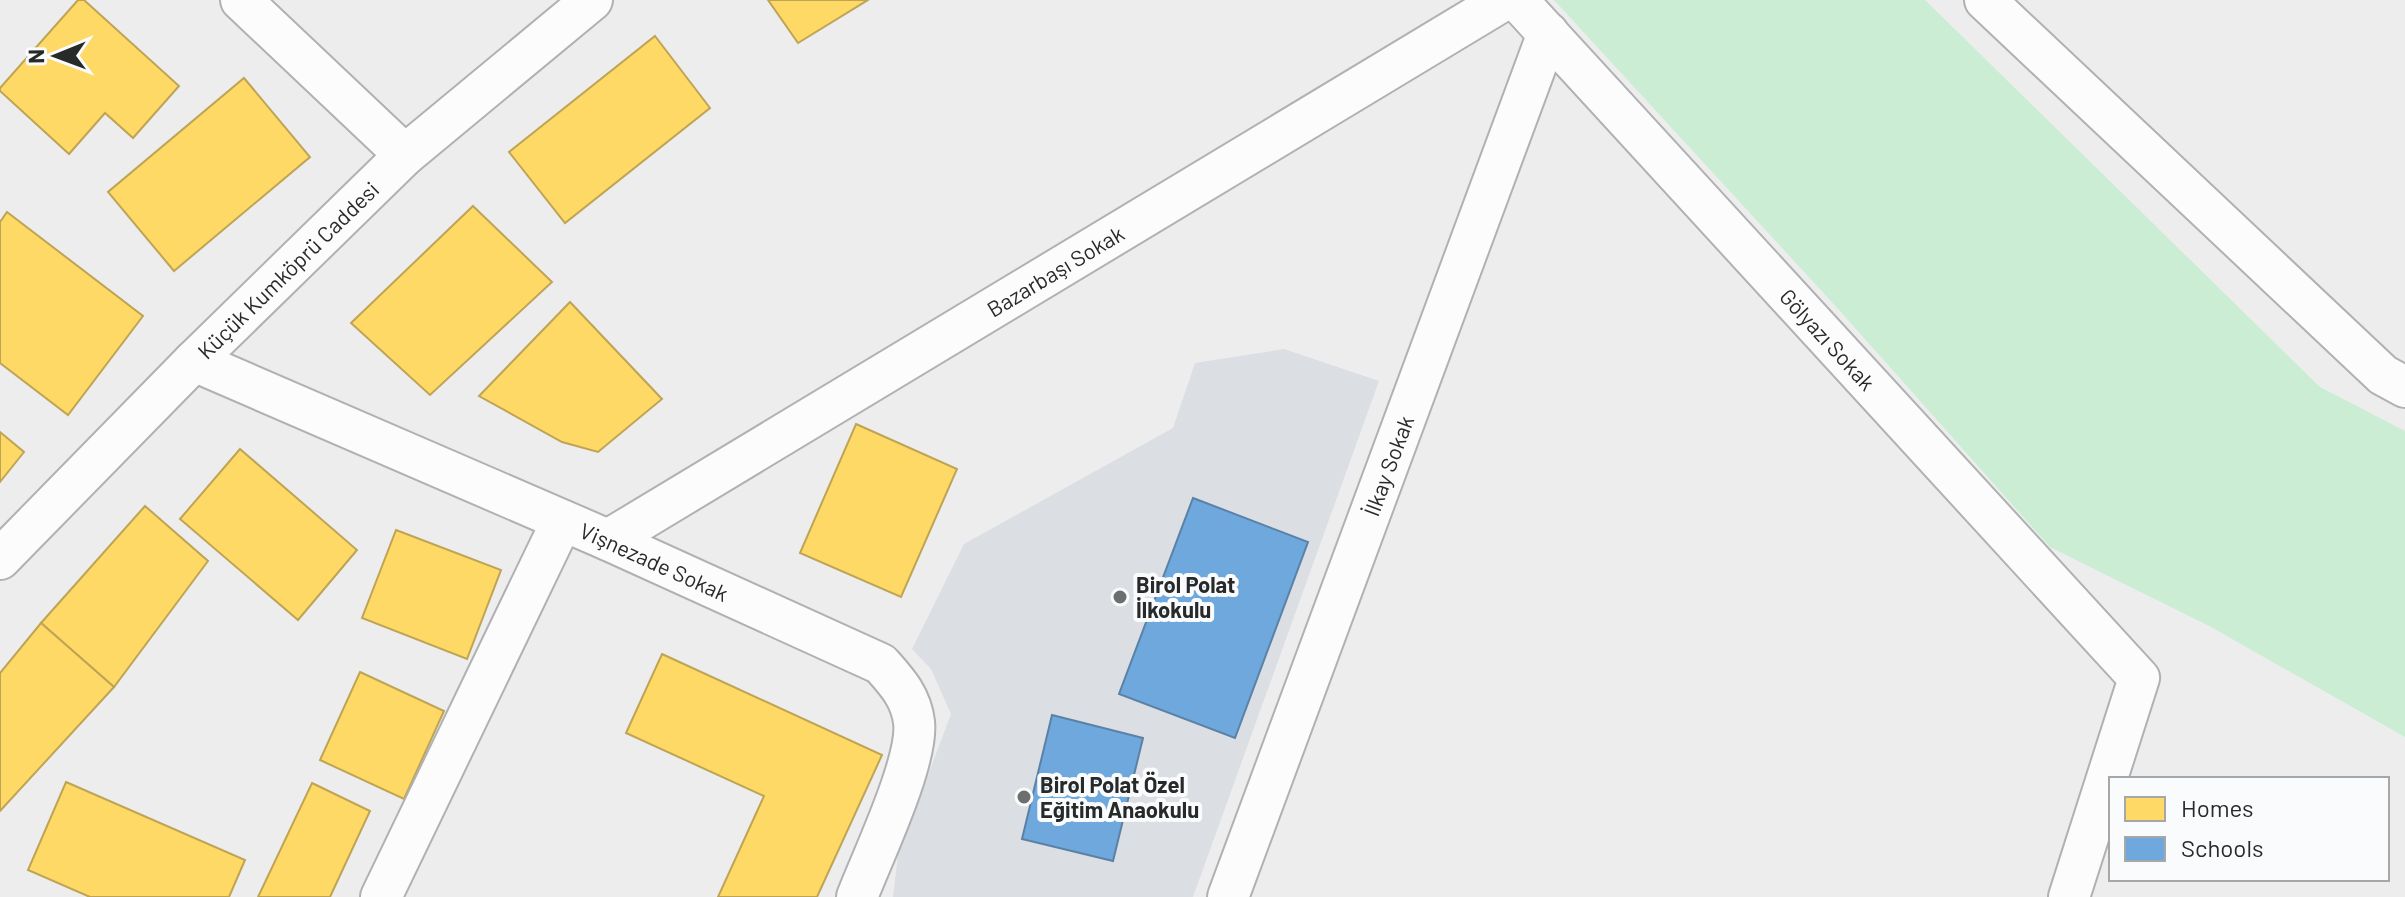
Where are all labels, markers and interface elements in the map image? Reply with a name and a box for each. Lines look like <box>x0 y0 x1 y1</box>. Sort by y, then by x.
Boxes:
north arrow <box>16 16 96 96</box>
text: N <box>22 49 48 64</box>
street label: Küçük Kumköprü Caddesi <box>192 176 383 364</box>
street label: Bazarbaşı Sokak <box>982 219 1128 322</box>
street label: Gölyazı Sokak <box>1775 283 1881 395</box>
street label: İlkay Sokak <box>1357 412 1418 520</box>
street label: Vişnezade Sokak <box>576 517 733 606</box>
place label: Birol Polat İlkokulu <box>1136 571 1235 622</box>
marker: Birol Polat İlkokulu <box>1111 588 1129 606</box>
place label: Birol Polat Özel Eğitim Anaokulu <box>1040 771 1199 822</box>
legend <box>2109 777 2389 881</box>
marker: Birol Polat Özel Eğitim Anaokulu <box>1015 788 1033 806</box>
text: Homes <box>2181 793 2254 822</box>
text: Schools <box>2181 833 2264 862</box>

